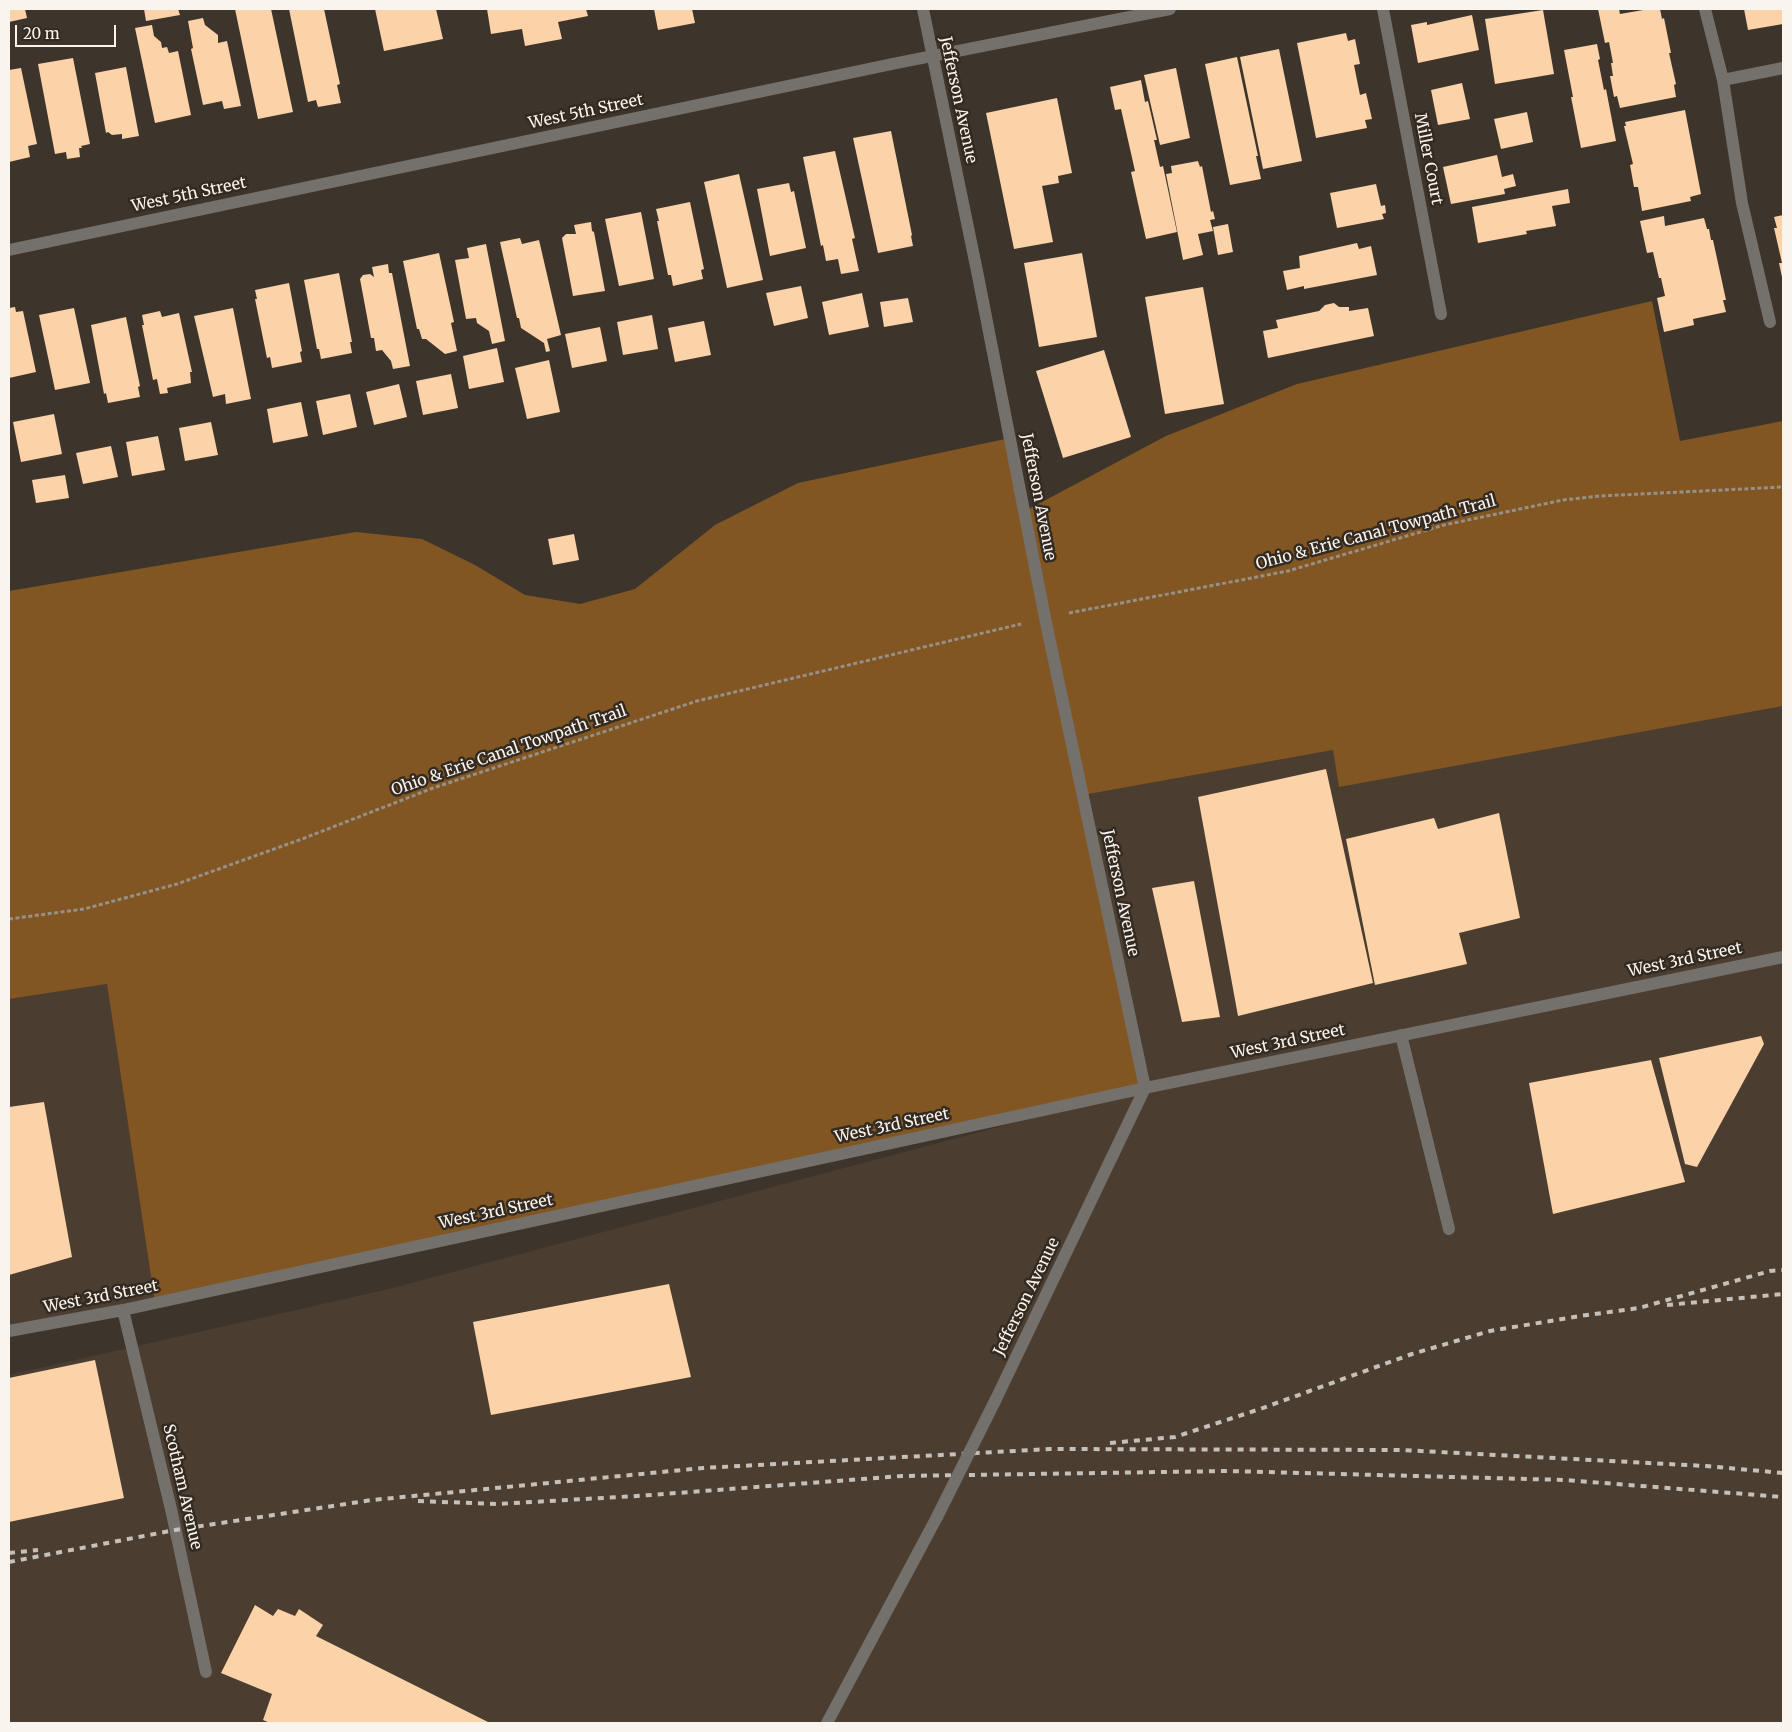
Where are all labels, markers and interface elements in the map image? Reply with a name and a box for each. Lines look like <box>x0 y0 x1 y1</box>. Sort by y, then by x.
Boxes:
scale bar <box>18 15 119 47</box>
text: 20 m <box>23 24 60 43</box>
street label: Jefferson Avenue <box>935 35 981 165</box>
street label: West 5th Street <box>527 90 645 134</box>
street label: Miller Court <box>1410 111 1446 207</box>
street label: West 5th Street <box>130 173 248 217</box>
street label: Jefferson Avenue <box>1016 432 1060 562</box>
street label: Ohio & Erie Canal Towpath Trail <box>1254 492 1498 574</box>
street label: Ohio & Erie Canal Towpath Trail <box>389 702 629 800</box>
street label: Jefferson Avenue <box>1097 828 1143 958</box>
street label: West 3rd Street <box>1626 939 1744 981</box>
street label: West 3rd Street <box>1229 1021 1347 1063</box>
street label: West 3rd Street <box>833 1105 951 1147</box>
street label: West 3rd Street <box>437 1191 555 1233</box>
street label: Jefferson Avenue <box>990 1235 1064 1359</box>
street label: West 3rd Street <box>42 1276 160 1318</box>
street label: Scotham Avenue <box>158 1422 206 1552</box>

